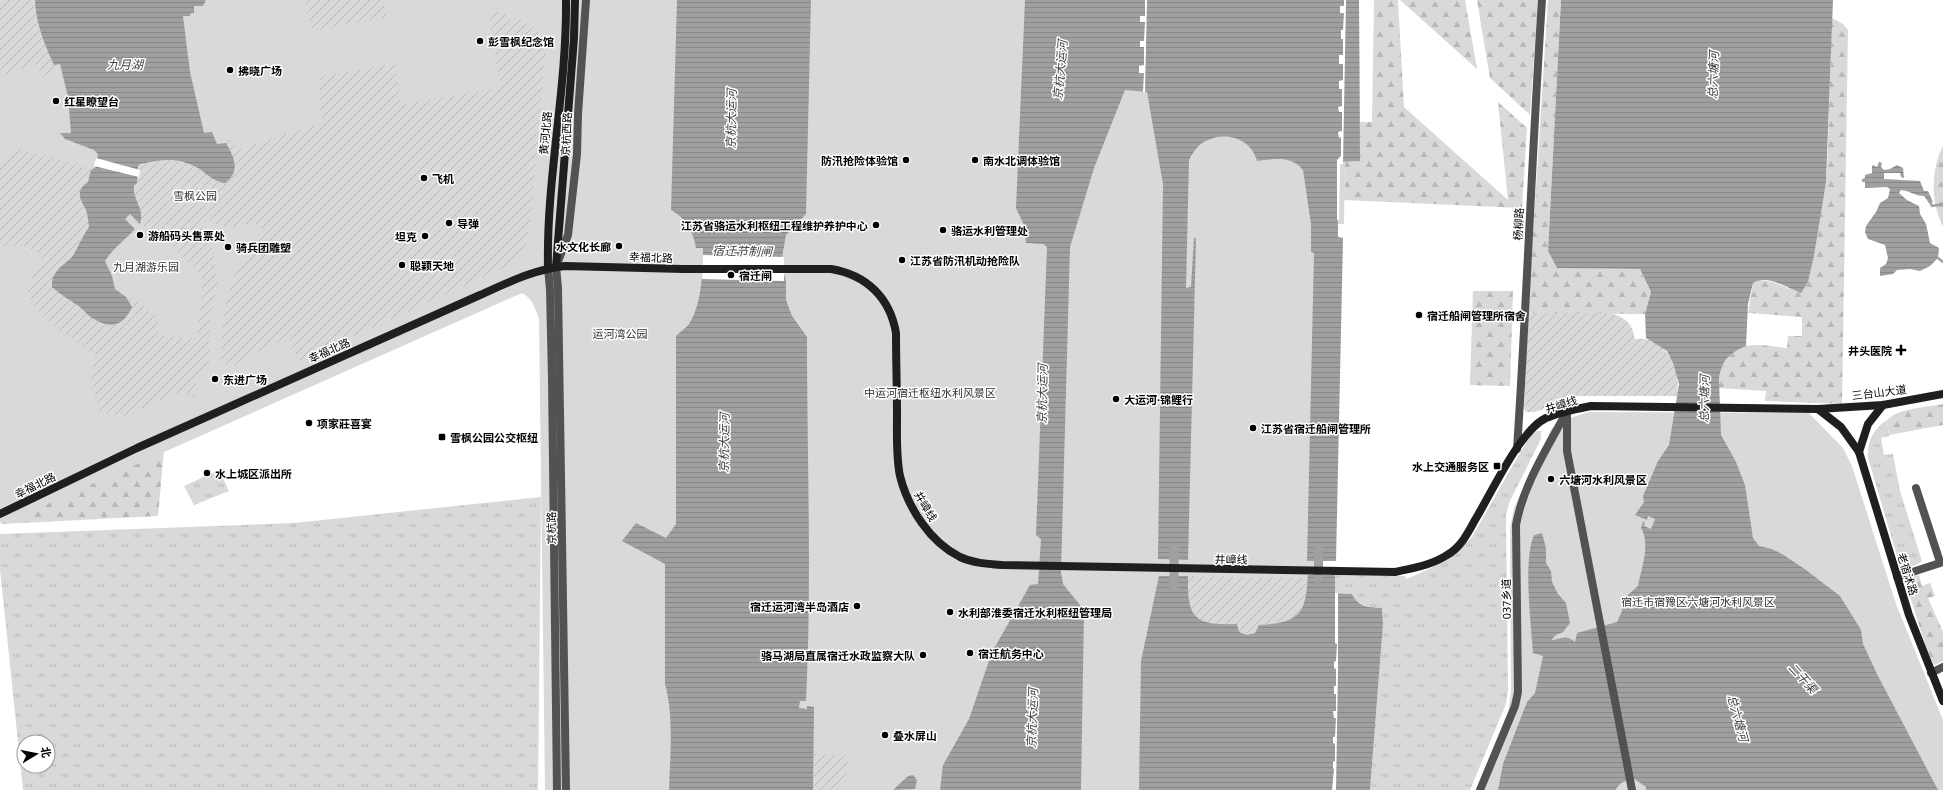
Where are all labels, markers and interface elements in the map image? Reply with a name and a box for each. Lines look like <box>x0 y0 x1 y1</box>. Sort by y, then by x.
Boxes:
place label: 彭雪枫纪念馆 <box>488 34 554 49</box>
marker: 彭雪枫纪念馆 <box>475 36 485 46</box>
water label: 京杭大运河 <box>1049 37 1071 101</box>
water label: 总六塘河 <box>1704 49 1722 99</box>
water label: 九月湖 <box>107 56 145 73</box>
place label: 拂晓广场 <box>238 63 282 78</box>
marker: 拂晓广场 <box>225 65 235 75</box>
water label: 京杭大运河 <box>722 87 740 149</box>
place label: 红星瞭望台 <box>64 94 119 109</box>
marker: 红星瞭望台 <box>51 96 61 106</box>
street label: 黄河北路 <box>536 110 554 156</box>
street label: 京杭西路 <box>557 112 575 156</box>
place label: 防汛抢险体验馆 <box>821 153 898 168</box>
place label: 南水北调体验馆 <box>983 153 1060 168</box>
marker: 防汛抢险体验馆 <box>901 155 911 165</box>
marker: 南水北调体验馆 <box>970 155 980 165</box>
place label: 飞机 <box>432 171 454 186</box>
marker: 飞机 <box>419 173 429 183</box>
park label: 雪枫公园 <box>173 188 217 203</box>
street label: 杨柳路 <box>1510 207 1526 241</box>
place label: 导弹 <box>457 216 479 231</box>
marker: 导弹 <box>444 218 454 228</box>
place label: 江苏省骆运水利枢纽工程维护养护中心 <box>681 218 868 233</box>
marker: 江苏省骆运水利枢纽工程维护养护中心 <box>871 220 881 230</box>
place label: 骆运水利管理处 <box>951 223 1028 238</box>
marker: 骆运水利管理处 <box>938 225 948 235</box>
place label: 游船码头售票处 <box>148 228 225 243</box>
place label: 坦克 <box>395 229 417 244</box>
marker: 游船码头售票处 <box>135 230 145 240</box>
marker: 坦克 <box>420 231 430 241</box>
place label: 水文化长廊 <box>556 239 611 254</box>
place label: 骑兵团雕塑 <box>236 240 291 255</box>
marker: 水文化长廊 <box>614 241 624 251</box>
marker: 骑兵团雕塑 <box>223 242 233 252</box>
water label: 宿迁节制闸 <box>712 242 774 260</box>
street label: 幸福北路 <box>629 249 673 265</box>
place label: 江苏省防汛机动抢险队 <box>910 253 1020 268</box>
marker: 江苏省防汛机动抢险队 <box>897 255 907 265</box>
place label: 聪颖天地 <box>410 258 454 273</box>
park label: 九月湖游乐园 <box>113 259 179 274</box>
marker: 聪颖天地 <box>397 260 407 270</box>
place label: 宿迁闸 <box>739 268 772 283</box>
marker: 宿迁闸 <box>726 270 736 280</box>
place label: 宿迁船闸管理所宿舍 <box>1427 308 1526 323</box>
marker: 宿迁船闸管理所宿舍 <box>1414 310 1424 320</box>
park label: 运河湾公园 <box>593 326 648 341</box>
street label: 幸福北路 <box>306 334 352 366</box>
place label: 井头医院 <box>1848 343 1892 358</box>
marker: 井头医院 <box>1895 344 1907 356</box>
water label: 京杭大运河 <box>1033 362 1051 424</box>
place label: 东进广场 <box>223 372 267 387</box>
water label: 总六塘河 <box>1695 373 1713 423</box>
marker: 东进广场 <box>210 374 220 384</box>
street label: 三台山大道 <box>1851 381 1907 403</box>
park label: 中运河宿迁枢纽水利风景区 <box>864 385 996 400</box>
place label: 大运河·锦鲤行 <box>1124 392 1193 407</box>
street label: 井嶂线 <box>1543 392 1579 416</box>
marker: 大运河·锦鲤行 <box>1111 394 1121 404</box>
water label: 京杭大运河 <box>715 411 733 473</box>
place label: 项家莊喜宴 <box>317 416 372 431</box>
marker: 项家莊喜宴 <box>304 418 314 428</box>
place label: 江苏省宿迁船闸管理所 <box>1261 421 1371 436</box>
marker: 江苏省宿迁船闸管理所 <box>1248 423 1258 433</box>
place label: 雪枫公园公交枢纽 <box>450 430 538 445</box>
marker: 雪枫公园公交枢纽 <box>437 432 447 442</box>
place label: 水上交通服务区 <box>1412 459 1489 474</box>
marker: 水上交通服务区 <box>1492 461 1502 471</box>
place label: 水上城区派出所 <box>215 466 292 481</box>
marker: 水上城区派出所 <box>202 468 212 478</box>
street label: 幸福北路 <box>12 469 58 501</box>
place label: 六塘河水利风景区 <box>1559 472 1647 487</box>
marker: 六塘河水利风景区 <box>1546 474 1556 484</box>
street label: 井嶂线 <box>911 488 941 524</box>
street label: 京杭路 <box>543 511 559 545</box>
street label: 井嶂线 <box>1214 551 1248 567</box>
street label: 老宿沭路 <box>1894 551 1922 597</box>
street label: 037乡道 <box>1498 578 1514 620</box>
park label: 宿迁市宿豫区六塘河水利风景区 <box>1621 594 1775 609</box>
place label: 宿迁运河湾半岛酒店 <box>750 599 849 614</box>
marker: 宿迁运河湾半岛酒店 <box>852 601 862 611</box>
place label: 水利部淮委宿迁水利枢纽管理局 <box>958 605 1112 620</box>
marker: 水利部淮委宿迁水利枢纽管理局 <box>945 607 955 617</box>
place label: 宿迁航务中心 <box>978 646 1044 661</box>
place label: 骆马湖局直属宿迁水政监察大队 <box>761 648 915 663</box>
marker: 宿迁航务中心 <box>965 648 975 658</box>
marker: 骆马湖局直属宿迁水政监察大队 <box>918 650 928 660</box>
water label: 二干渠 <box>1785 659 1823 699</box>
water label: 京杭大运河 <box>1022 686 1042 748</box>
water label: 总六塘河 <box>1724 693 1753 745</box>
place label: 叠水屏山 <box>893 728 937 743</box>
marker: 叠水屏山 <box>880 730 890 740</box>
north arrow <box>16 734 56 774</box>
text: 北 <box>38 745 55 759</box>

